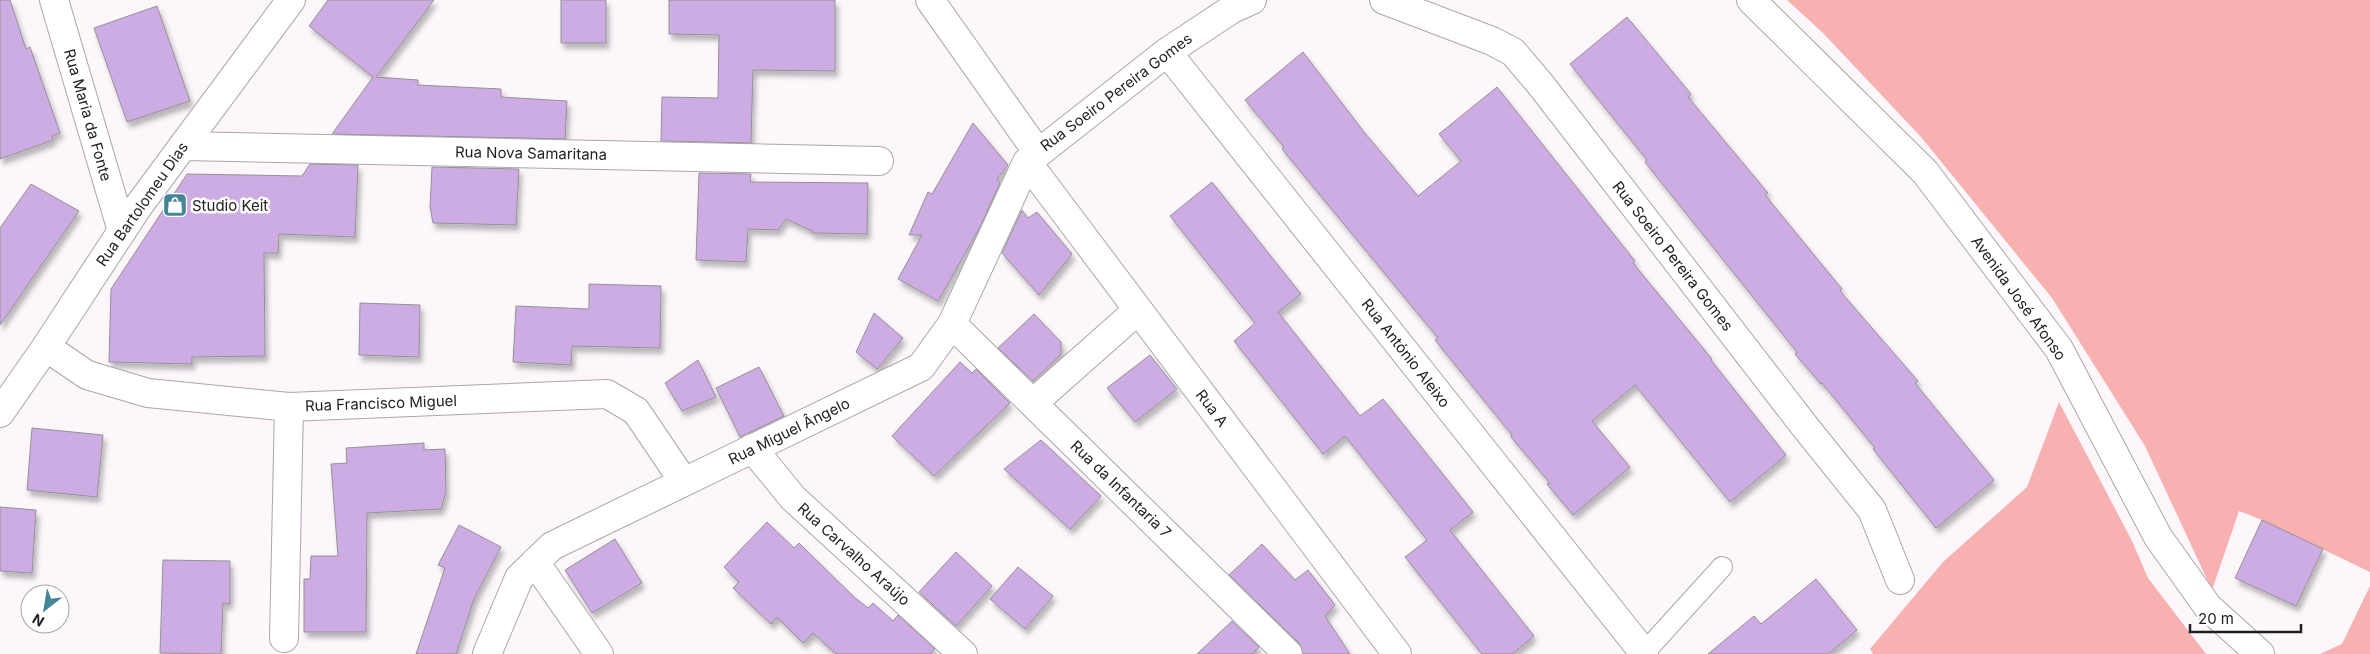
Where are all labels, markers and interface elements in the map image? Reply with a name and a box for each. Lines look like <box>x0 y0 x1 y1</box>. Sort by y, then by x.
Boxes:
street label: Rua Soeiro Pereira Gomes <box>1036 29 1196 155</box>
street label: Rua Maria da Fonte <box>60 47 116 183</box>
street label: Rua Bartolomeu Dias <box>92 138 192 270</box>
street label: Rua Nova Samaritana <box>455 142 607 164</box>
street label: Rua Soeiro Pereira Gomes <box>1609 177 1738 335</box>
shop icon: Studio Keit <box>162 192 188 218</box>
place label: Studio Keit <box>192 196 268 215</box>
street label: Avenida José Afonso <box>1967 232 2071 364</box>
street label: Rua António Aleixo <box>1358 295 1454 411</box>
street label: Rua A <box>1192 386 1232 430</box>
street label: Rua Francisco Miguel <box>305 391 457 415</box>
street label: Rua Miguel Ângelo <box>725 393 853 469</box>
street label: Rua da Infantaria 7 <box>1067 436 1175 542</box>
street label: Rua Carvalho Araújo <box>794 498 914 610</box>
north arrow <box>20 584 70 634</box>
scale bar <box>2190 602 2301 634</box>
text: 20 m <box>2198 609 2234 628</box>
text: N <box>29 611 47 631</box>

